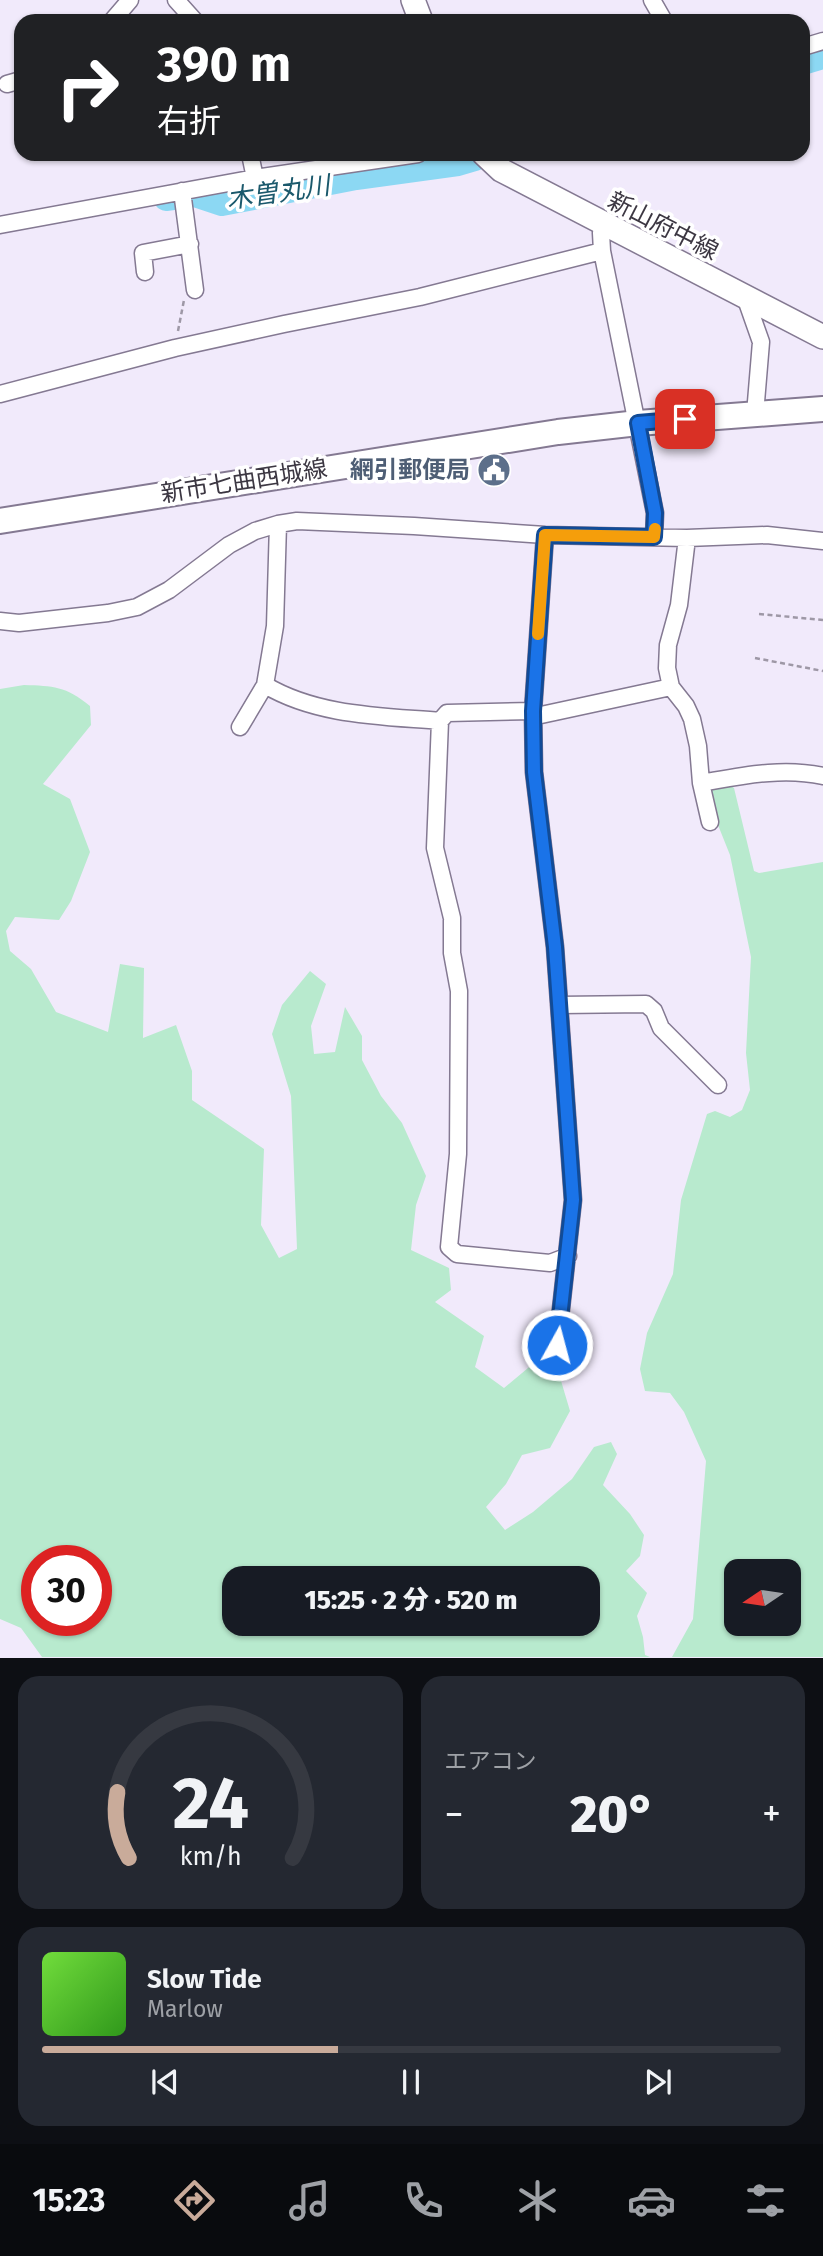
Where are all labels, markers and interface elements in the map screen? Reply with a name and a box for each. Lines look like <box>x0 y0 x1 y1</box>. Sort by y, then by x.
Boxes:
text: 390 m <box>157 35 291 94</box>
icon: right <box>42 42 133 133</box>
text: 右折 <box>157 102 221 140</box>
water label: 木曽丸川 <box>224 169 335 215</box>
street label: 新山府中線 <box>603 186 723 266</box>
pin <box>655 389 715 449</box>
icon: arrive <box>666 400 704 438</box>
public building icon: 網引郵便局 <box>475 451 513 489</box>
street label: 新市七曲西城線 <box>159 454 329 508</box>
place label: 網引郵便局 <box>350 456 470 484</box>
position arrow <box>520 1308 594 1382</box>
speed limit sign: 30 <box>21 1545 112 1636</box>
north arrow <box>724 1559 802 1636</box>
map controls <box>724 1559 801 1636</box>
text: 15:25 · 2 分 · 520 m <box>305 1585 517 1616</box>
text: エアコン <box>445 1747 537 1775</box>
text: 24 <box>172 1761 249 1848</box>
text: 20° <box>570 1783 655 1846</box>
text: − <box>445 1791 464 1837</box>
text: + <box>762 1791 781 1837</box>
text: km/h <box>179 1842 241 1872</box>
text: Slow Tide <box>147 1964 262 1995</box>
text: Marlow <box>147 1995 223 2023</box>
icon: previous <box>146 2063 184 2101</box>
icon: pause <box>392 2063 430 2101</box>
icon: next <box>639 2063 677 2101</box>
icon: directions <box>170 2176 219 2225</box>
icon: music <box>285 2176 334 2225</box>
icon: phone <box>399 2176 448 2225</box>
icon: climate <box>513 2176 562 2225</box>
icon: car <box>627 2176 676 2225</box>
icon: filters <box>741 2176 790 2225</box>
text: 15:23 <box>33 2181 105 2219</box>

